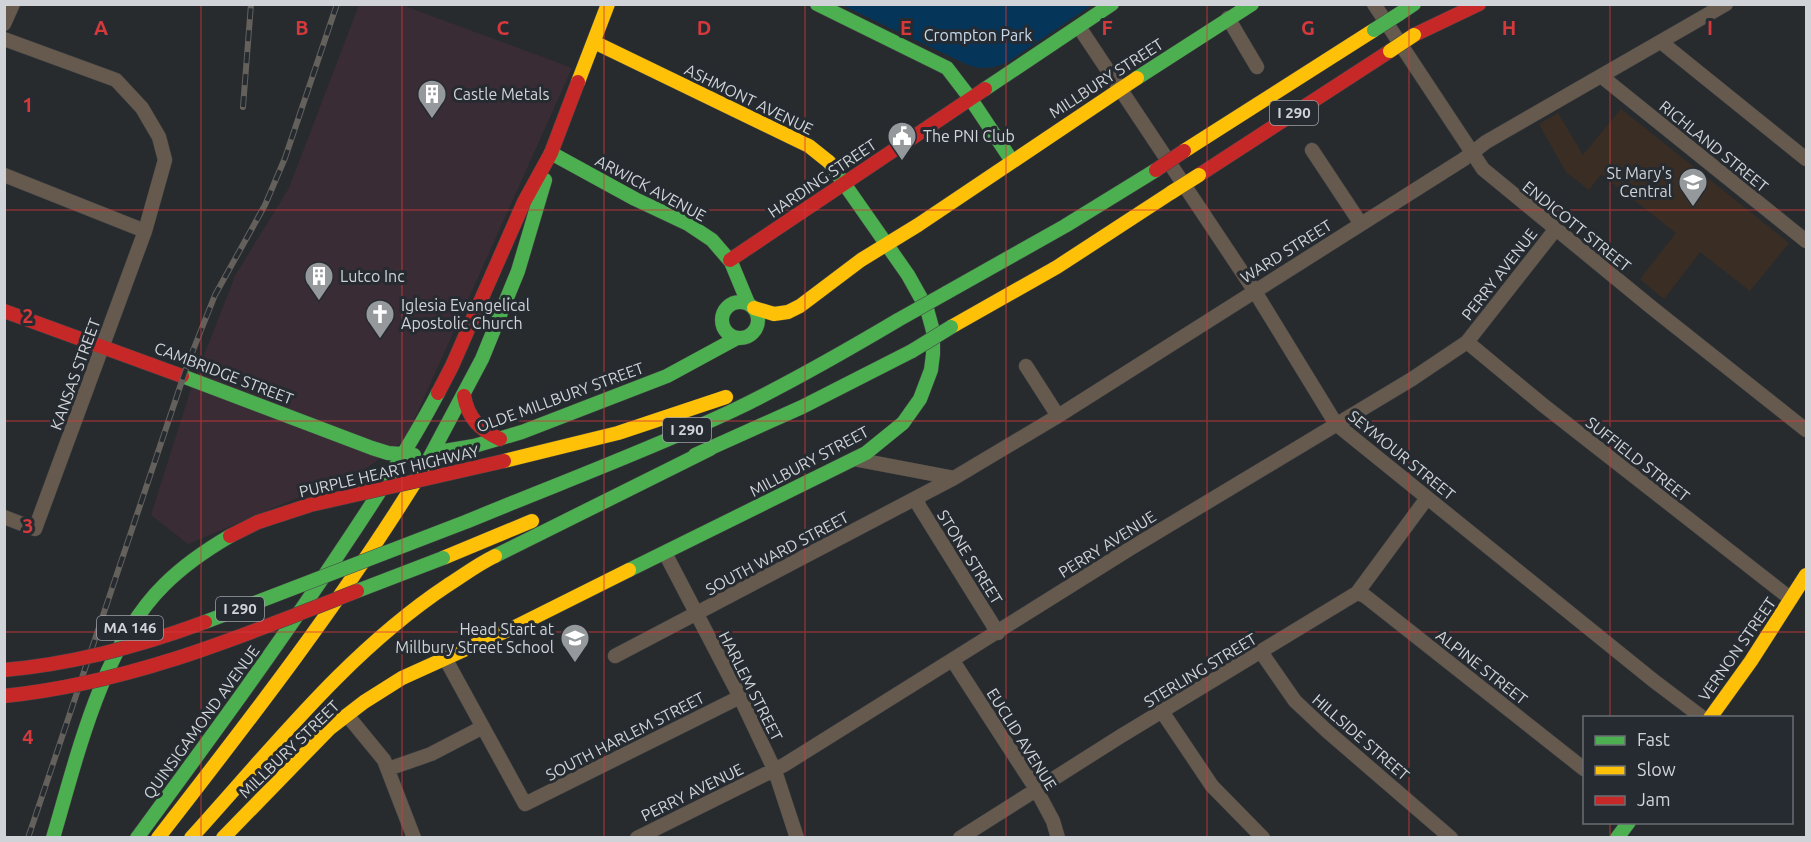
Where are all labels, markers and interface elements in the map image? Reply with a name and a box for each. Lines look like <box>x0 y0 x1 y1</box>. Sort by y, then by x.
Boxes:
text: A <box>94 16 108 39</box>
text: B <box>295 16 309 39</box>
text: C <box>497 16 510 39</box>
text: D <box>697 16 711 39</box>
text: E <box>900 16 912 39</box>
text: F <box>1101 16 1113 39</box>
text: G <box>1301 16 1315 39</box>
text: H <box>1502 16 1516 39</box>
text: I <box>1707 16 1713 39</box>
park label: Crompton Park <box>924 26 1032 44</box>
street label: MILLBURY STREET <box>1046 34 1166 122</box>
street label: ASHMONT AVENUE <box>682 60 816 138</box>
building icon: Castle Metals <box>416 78 448 120</box>
place label: Castle Metals <box>453 85 549 103</box>
text: 1 <box>22 93 34 116</box>
street label: RICHLAND STREET <box>1656 97 1772 195</box>
road number: I 290 <box>1270 101 1318 125</box>
public building icon: The PNI Club <box>886 120 918 162</box>
place label: The PNI Club <box>923 127 1015 145</box>
street label: HARDING STREET <box>764 135 880 221</box>
street label: ARWICK AVENUE <box>593 151 709 225</box>
place label: St Mary's Central <box>1607 164 1672 200</box>
school or university icon: St Mary's Central <box>1677 166 1709 208</box>
street label: ENDICOTT STREET <box>1519 177 1635 275</box>
street label: WARD STREET <box>1237 216 1335 286</box>
street label: PERRY AVENUE <box>1458 225 1540 323</box>
building icon: Lutco Inc <box>303 260 335 302</box>
place label: Lutco Inc <box>340 267 405 285</box>
place label: Iglesia Evangelical Apostolic Church <box>401 296 530 332</box>
church icon: Iglesia Evangelical Apostolic Church <box>364 298 396 340</box>
text: 2 <box>22 304 34 327</box>
street label: KANSAS STREET <box>46 316 104 432</box>
street label: CAMBRIDGE STREET <box>152 338 296 408</box>
street label: OLDE MILLBURY STREET <box>474 358 646 436</box>
street label: SEYMOUR STREET <box>1345 407 1459 503</box>
street label: SUFFIELD STREET <box>1583 413 1693 505</box>
road number: I 290 <box>663 418 711 442</box>
street label: MILLBURY STREET <box>746 422 872 500</box>
street label: PURPLE HEART HIGHWAY <box>297 441 482 500</box>
street label: STONE STREET <box>934 507 1006 607</box>
street label: PERRY AVENUE <box>1055 507 1159 581</box>
street label: SOUTH WARD STREET <box>702 508 852 598</box>
text: 3 <box>22 514 34 537</box>
street label: VERNON STREET <box>1695 594 1779 704</box>
road number: I 290 <box>216 597 264 621</box>
road number: MA 146 <box>97 616 163 640</box>
place label: Head Start at Millbury Street School <box>395 620 555 656</box>
school or university icon: Head Start at Millbury Street School <box>559 622 591 664</box>
street label: ALPINE STREET <box>1433 626 1531 708</box>
street label: HARLEM STREET <box>716 628 786 744</box>
street label: STERLING STREET <box>1140 629 1260 711</box>
street label: QUINSIGAMOND AVENUE <box>139 642 263 802</box>
street label: EUCLID AVENUE <box>983 685 1061 793</box>
street label: SOUTH HARLEM STREET <box>543 688 707 784</box>
street label: HILLSIDE STREET <box>1309 690 1413 784</box>
street label: MILLBURY STREET <box>235 697 343 801</box>
legend <box>1583 716 1793 824</box>
text: 4 <box>22 725 34 748</box>
text: Fast <box>1637 729 1670 749</box>
text: Slow <box>1637 759 1676 779</box>
street label: PERRY AVENUE <box>638 760 746 824</box>
text: Jam <box>1637 789 1671 809</box>

